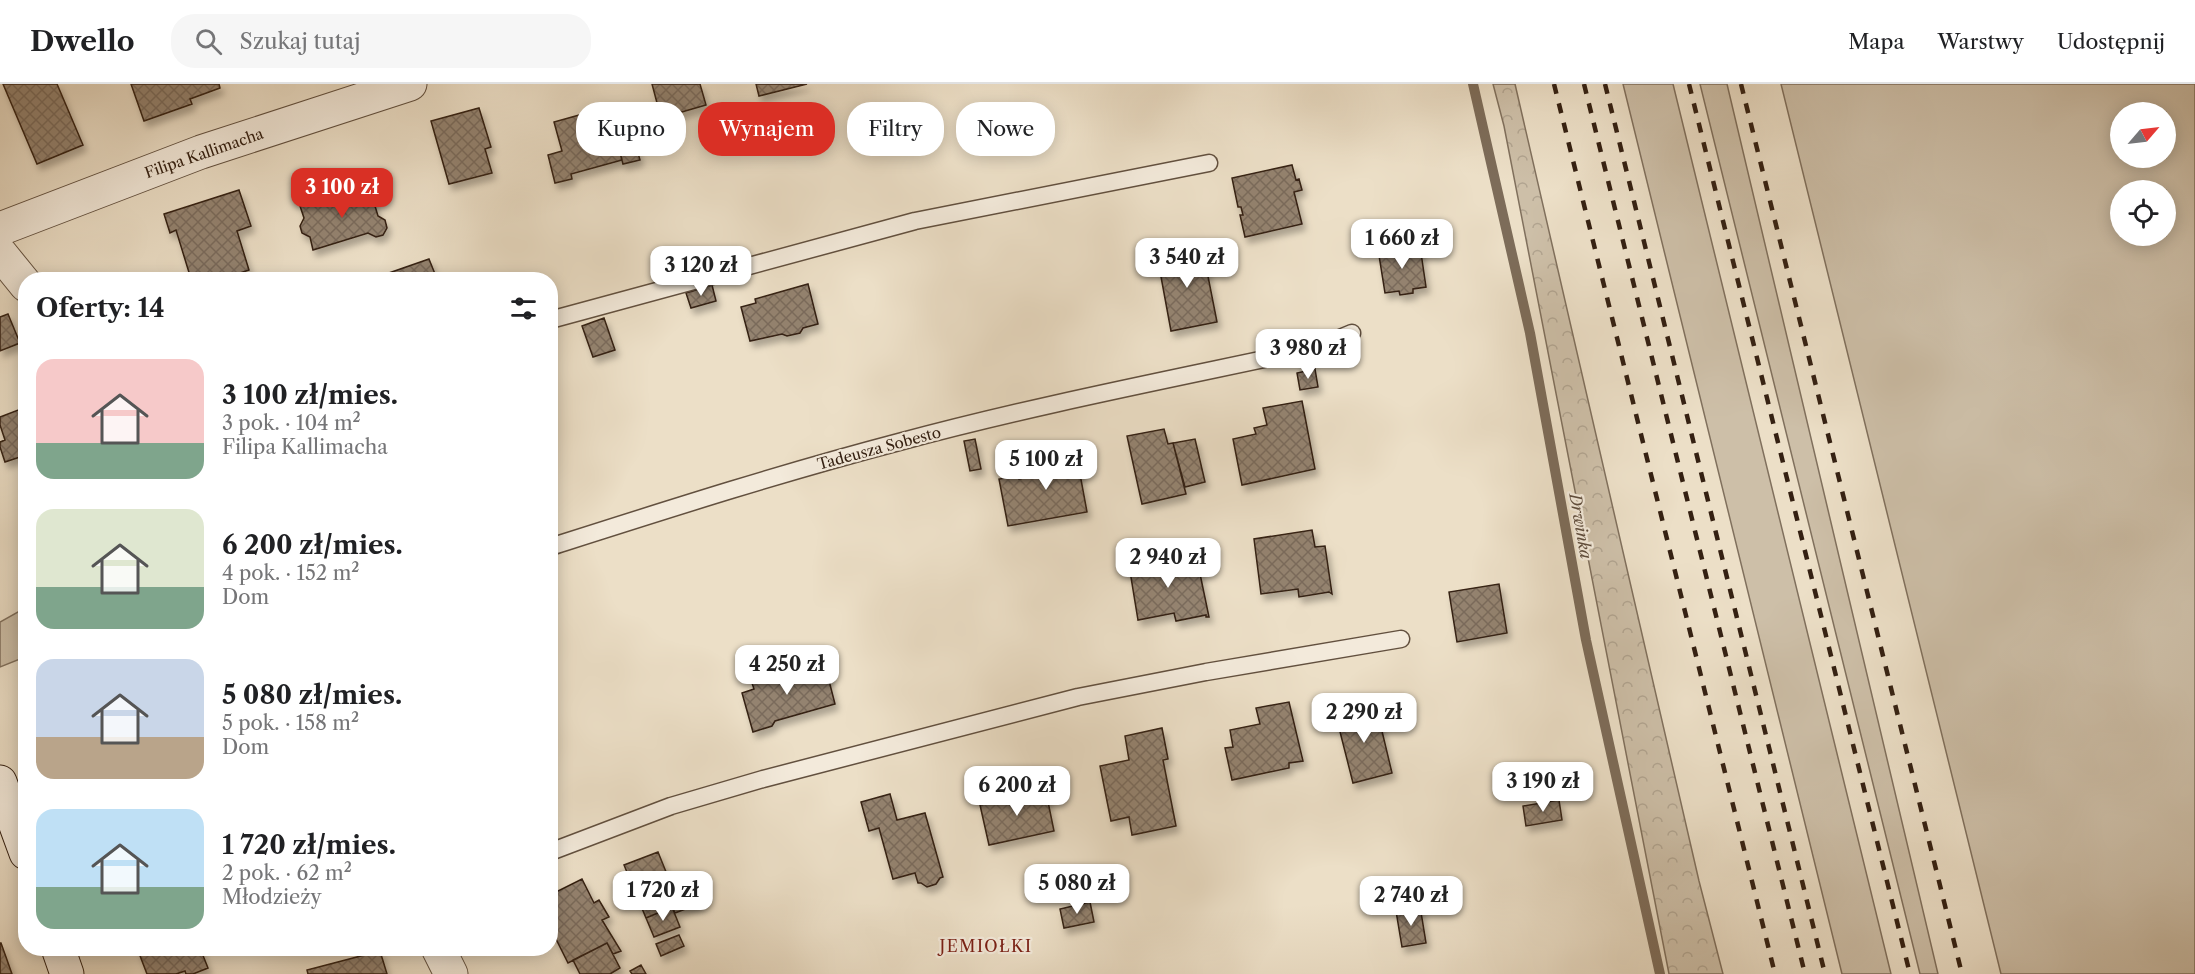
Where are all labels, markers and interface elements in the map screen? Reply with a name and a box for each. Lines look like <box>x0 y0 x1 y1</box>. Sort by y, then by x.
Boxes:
search box <box>171 14 591 68</box>
text: Dwello <box>30 24 135 58</box>
icon: search <box>192 25 225 58</box>
text: Szukaj tutaj <box>240 28 360 55</box>
text: Mapa <box>1848 29 1904 54</box>
text: Warstwy <box>1937 29 2024 54</box>
text: Udostępnij <box>2057 29 2165 54</box>
chip: Kupno <box>576 102 686 156</box>
chip: Wynajem <box>698 102 835 156</box>
chip: Filtry <box>847 102 944 156</box>
chip: Nowe <box>956 102 1055 156</box>
north arrow <box>2110 102 2176 168</box>
map controls <box>2110 102 2176 246</box>
street label: Filipa Kallimacha <box>142 124 266 182</box>
pin: 3 100 zł <box>280 168 404 219</box>
text: 3 100 zł <box>305 175 379 199</box>
button: locate <box>2110 180 2176 246</box>
pin: 1 660 zł <box>1340 219 1464 270</box>
text: 1 660 zł <box>1365 226 1439 250</box>
pin: 3 540 zł <box>1125 238 1249 289</box>
text: 3 540 zł <box>1149 245 1225 269</box>
pin: 3 120 zł <box>639 246 763 297</box>
text: 3 120 zł <box>664 253 738 277</box>
text: Oferty: 14 <box>36 292 165 324</box>
icon: filters <box>507 292 540 325</box>
pin: 3 980 zł <box>1246 329 1370 380</box>
text: 3 980 zł <box>1270 336 1346 360</box>
text: 3 100 zł/mies. <box>222 379 398 411</box>
icon: home <box>84 383 156 455</box>
text: 3 pok. · 104 m² <box>222 411 361 435</box>
street label: Tadeusza Sobesto <box>815 422 943 474</box>
text: Filipa Kallimacha <box>222 435 388 459</box>
pin: 5 100 zł <box>984 440 1108 491</box>
text: 5 100 zł <box>1009 447 1083 471</box>
water label: Drwinka <box>1565 490 1597 561</box>
text: 6 200 zł/mies. <box>222 529 403 561</box>
icon: home <box>84 533 156 605</box>
pin: 2 940 zł <box>1106 538 1230 589</box>
text: 2 940 zł <box>1130 545 1206 569</box>
text: 4 pok. · 152 m² <box>222 561 359 585</box>
text: Dom <box>222 585 269 609</box>
pin: 4 250 zł <box>725 645 849 696</box>
text: 4 250 zł <box>749 652 825 676</box>
text: 5 080 zł/mies. <box>222 679 402 711</box>
icon: home <box>84 683 156 755</box>
pin: 2 290 zł <box>1302 693 1426 744</box>
text: 2 290 zł <box>1326 700 1402 724</box>
text: 5 pok. · 158 m² <box>222 711 359 735</box>
text: Dom <box>222 735 269 759</box>
pin: 3 190 zł <box>1481 762 1605 813</box>
pin: 6 200 zł <box>955 766 1079 817</box>
text: 3 190 zł <box>1506 769 1580 793</box>
text: 6 200 zł <box>978 773 1056 797</box>
text: 1 720 zł/mies. <box>222 829 396 861</box>
icon: home <box>84 833 156 905</box>
text: 2 pok. · 62 m² <box>222 861 352 885</box>
pin: 5 080 zł <box>1015 864 1139 915</box>
pin: 1 720 zł <box>601 871 725 922</box>
text: 5 080 zł <box>1038 871 1116 895</box>
pin: 2 740 zł <box>1349 876 1473 927</box>
text: 1 720 zł <box>627 878 699 902</box>
text: 2 740 zł <box>1374 883 1448 907</box>
text: Młodzieży <box>222 885 322 909</box>
district label: JEMIOŁKI <box>937 936 1032 956</box>

